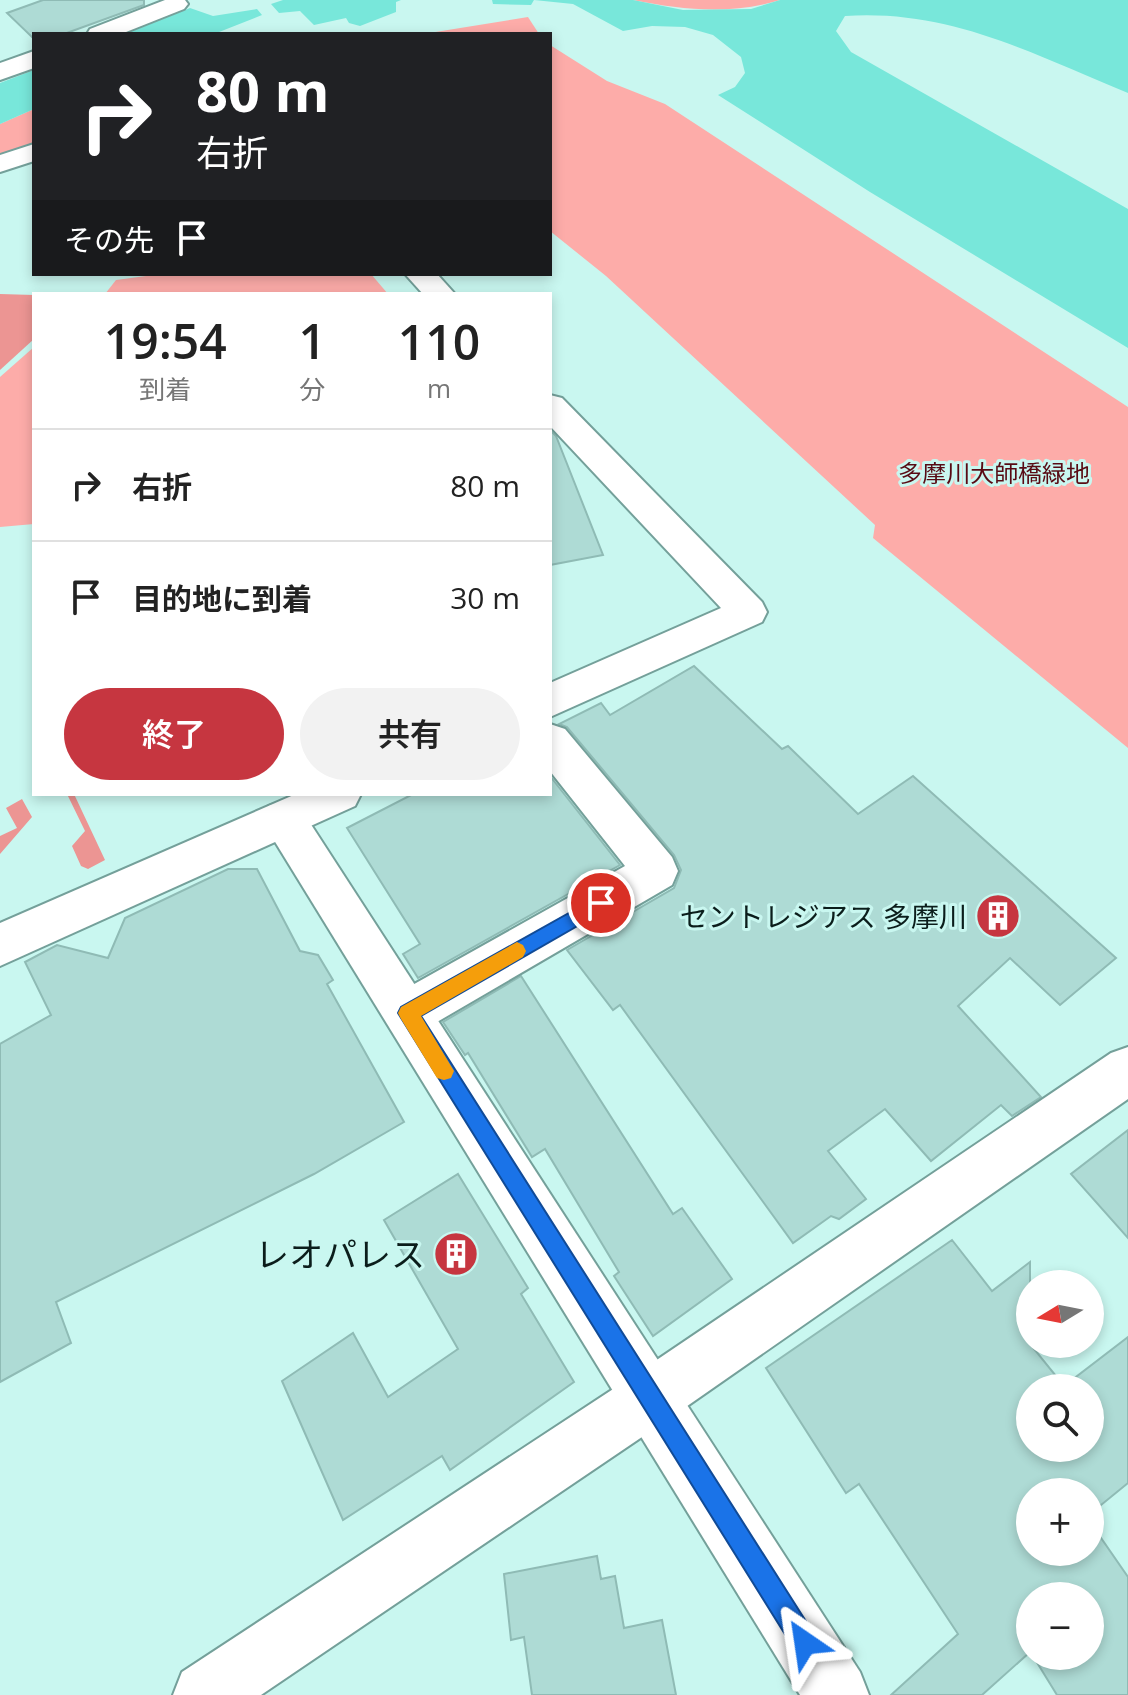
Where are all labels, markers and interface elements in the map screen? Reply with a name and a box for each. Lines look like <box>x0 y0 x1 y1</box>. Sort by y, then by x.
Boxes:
text: 80 m <box>196 52 330 128</box>
icon: right <box>64 64 168 168</box>
text: 右折 <box>196 128 268 177</box>
icon: arrive <box>170 216 214 260</box>
text: その先 <box>64 219 154 260</box>
text: 19:54 <box>104 308 227 373</box>
text: 1 <box>299 308 326 373</box>
text: 110 <box>398 309 480 374</box>
text: m <box>427 370 451 406</box>
text: 到着 <box>139 371 191 407</box>
text: 分 <box>299 371 325 407</box>
park label: 多摩川大師橋緑地 <box>898 456 1090 489</box>
icon: right <box>64 463 108 507</box>
text: 80 m <box>450 465 520 506</box>
text: 右折 <box>132 466 192 507</box>
icon: arrive <box>64 575 108 619</box>
text: 30 m <box>450 577 520 618</box>
text: 目的地に到着 <box>132 578 312 619</box>
button: 終了 <box>64 688 284 780</box>
button: 共有 <box>300 688 520 780</box>
pin <box>567 869 635 937</box>
icon: arrive <box>579 881 623 925</box>
building icon: セントレジアス 多摩川 <box>974 892 1022 940</box>
place label: セントレジアス 多摩川 <box>680 897 967 935</box>
building icon: レオパレス <box>432 1230 480 1278</box>
place label: レオパレス <box>255 1231 425 1277</box>
north arrow <box>1016 1270 1104 1358</box>
map controls <box>1016 1270 1104 1670</box>
button: search <box>1016 1374 1104 1462</box>
button: + <box>1016 1478 1104 1566</box>
button: − <box>1016 1582 1104 1670</box>
position arrow <box>763 1601 847 1685</box>

